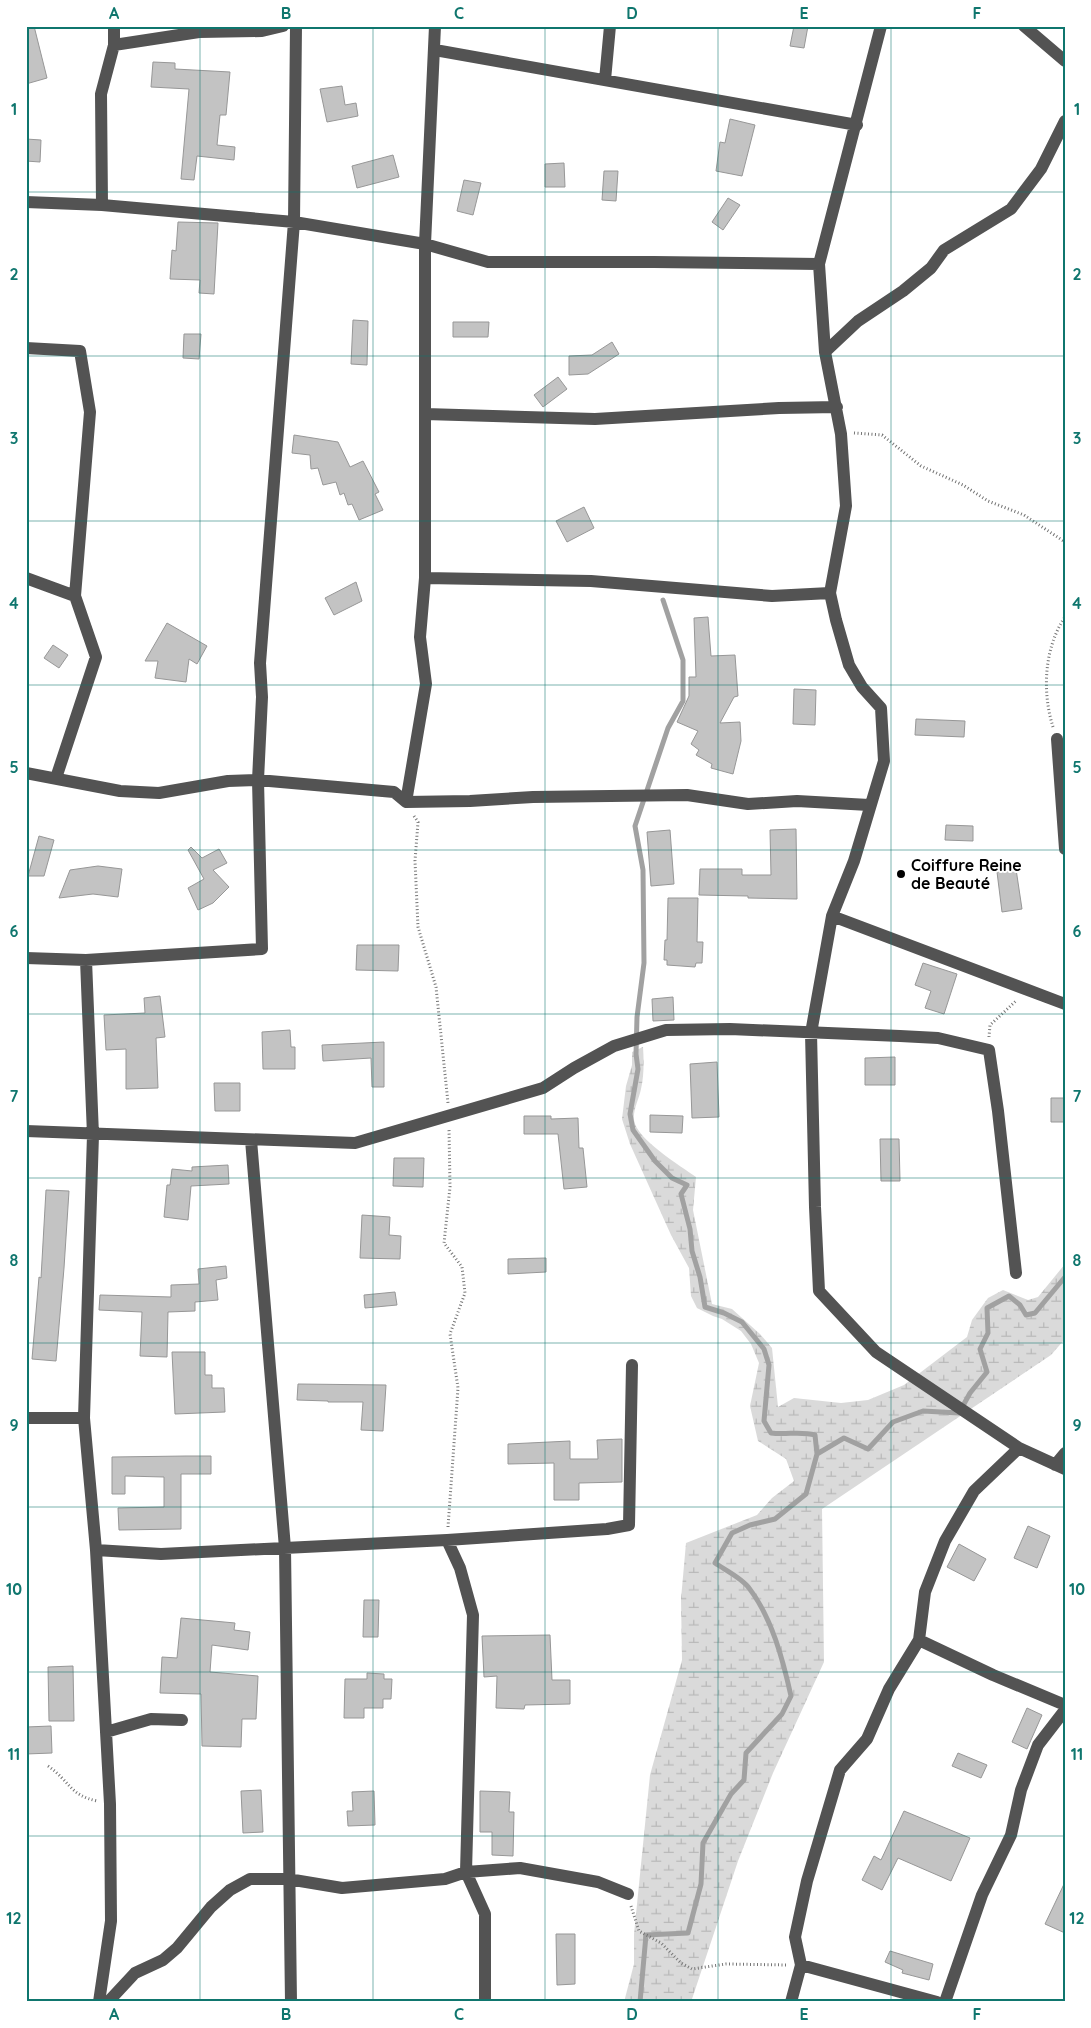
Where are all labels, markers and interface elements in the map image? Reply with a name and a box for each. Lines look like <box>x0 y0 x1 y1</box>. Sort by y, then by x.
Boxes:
text: A <box>109 3 120 23</box>
text: B <box>281 3 291 23</box>
text: C <box>454 3 464 23</box>
text: D <box>626 3 638 23</box>
text: E <box>799 3 809 23</box>
text: F <box>973 3 982 23</box>
text: 1 <box>11 99 17 119</box>
text: 1 <box>1074 99 1080 119</box>
text: 2 <box>9 264 19 284</box>
text: 2 <box>1072 264 1082 284</box>
text: 3 <box>10 428 18 448</box>
text: 3 <box>1073 428 1081 448</box>
text: 4 <box>9 593 19 613</box>
text: 4 <box>1072 593 1082 613</box>
text: 5 <box>9 757 19 777</box>
text: 5 <box>1072 757 1082 777</box>
place label: Coiffure Reine de Beauté <box>911 855 1022 893</box>
marker: Coiffure Reine de Beauté <box>895 868 907 880</box>
text: 6 <box>10 921 19 941</box>
text: 6 <box>1073 921 1082 941</box>
text: 7 <box>10 1086 19 1106</box>
text: 7 <box>1073 1086 1082 1106</box>
text: 8 <box>10 1250 19 1270</box>
text: 8 <box>1073 1250 1082 1270</box>
text: 9 <box>9 1415 19 1435</box>
text: 9 <box>1072 1415 1082 1435</box>
text: 10 <box>6 1579 22 1599</box>
text: 10 <box>1069 1579 1085 1599</box>
text: 11 <box>8 1744 20 1764</box>
text: 11 <box>1071 1744 1083 1764</box>
text: 12 <box>6 1908 22 1928</box>
text: 12 <box>1069 1908 1085 1928</box>
text: A <box>109 2004 120 2024</box>
text: B <box>281 2004 291 2024</box>
text: C <box>454 2004 464 2024</box>
text: D <box>626 2004 638 2024</box>
text: E <box>799 2004 809 2024</box>
text: F <box>973 2004 982 2024</box>

